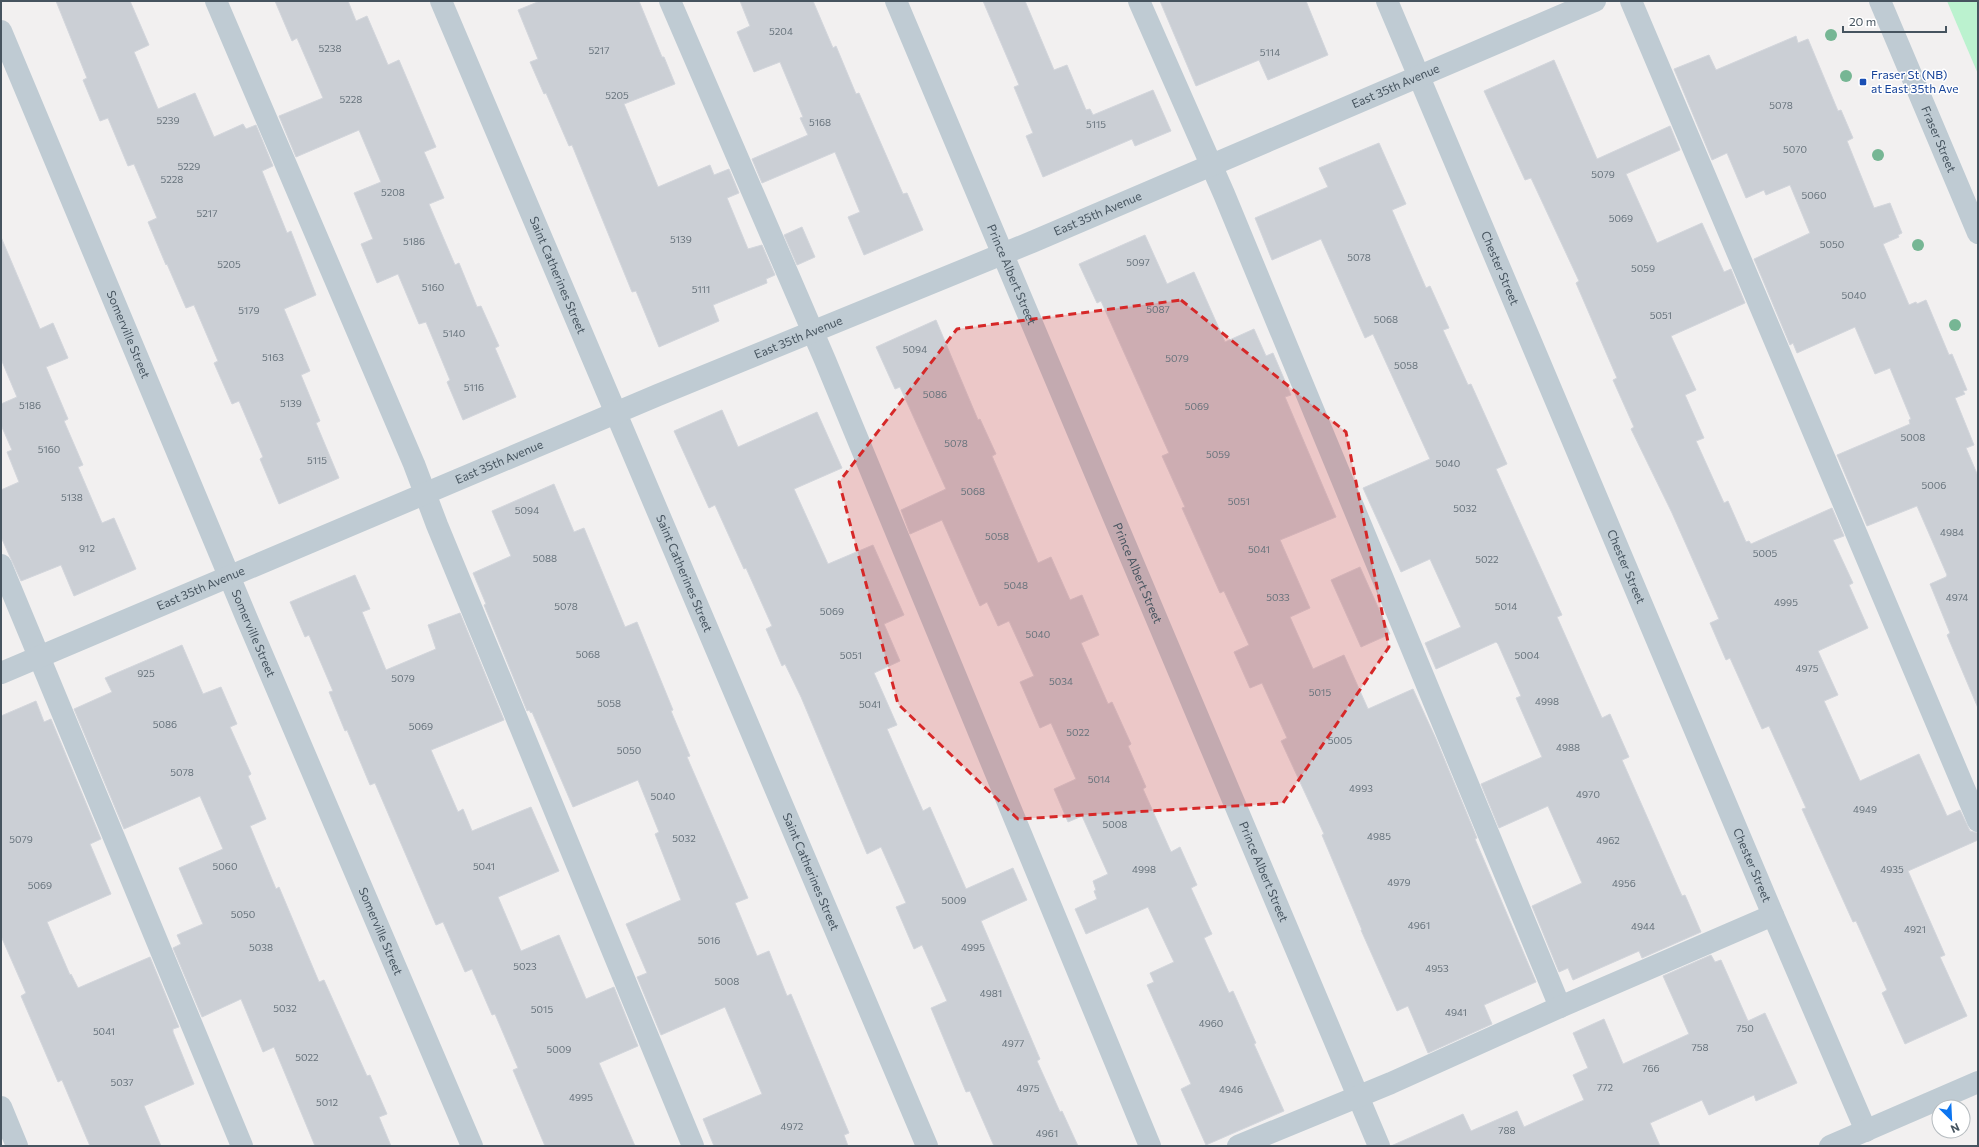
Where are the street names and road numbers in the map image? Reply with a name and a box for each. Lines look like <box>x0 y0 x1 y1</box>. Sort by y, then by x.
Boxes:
street label: East 35th Avenue <box>1349 60 1441 110</box>
street label: Fraser Street <box>1919 104 1959 174</box>
street label: East 35th Avenue <box>1051 188 1143 238</box>
street label: Saint Catherines Street <box>527 214 589 336</box>
street label: Prince Albert Street <box>985 222 1040 327</box>
street label: Chester Street <box>1479 229 1523 307</box>
street label: Somerville Street <box>104 288 153 380</box>
street label: East 35th Avenue <box>752 312 844 361</box>
street label: East 35th Avenue <box>453 436 545 486</box>
street label: Saint Catherines Street <box>654 512 716 634</box>
street label: Prince Albert Street <box>1111 520 1166 625</box>
street label: Chester Street <box>1605 527 1649 605</box>
street label: East 35th Avenue <box>154 563 246 612</box>
street label: Somerville Street <box>229 587 279 679</box>
street label: Saint Catherines Street <box>780 811 843 932</box>
street label: Prince Albert Street <box>1237 819 1292 924</box>
street label: Chester Street <box>1731 826 1775 904</box>
street label: Somerville Street <box>356 885 406 977</box>

